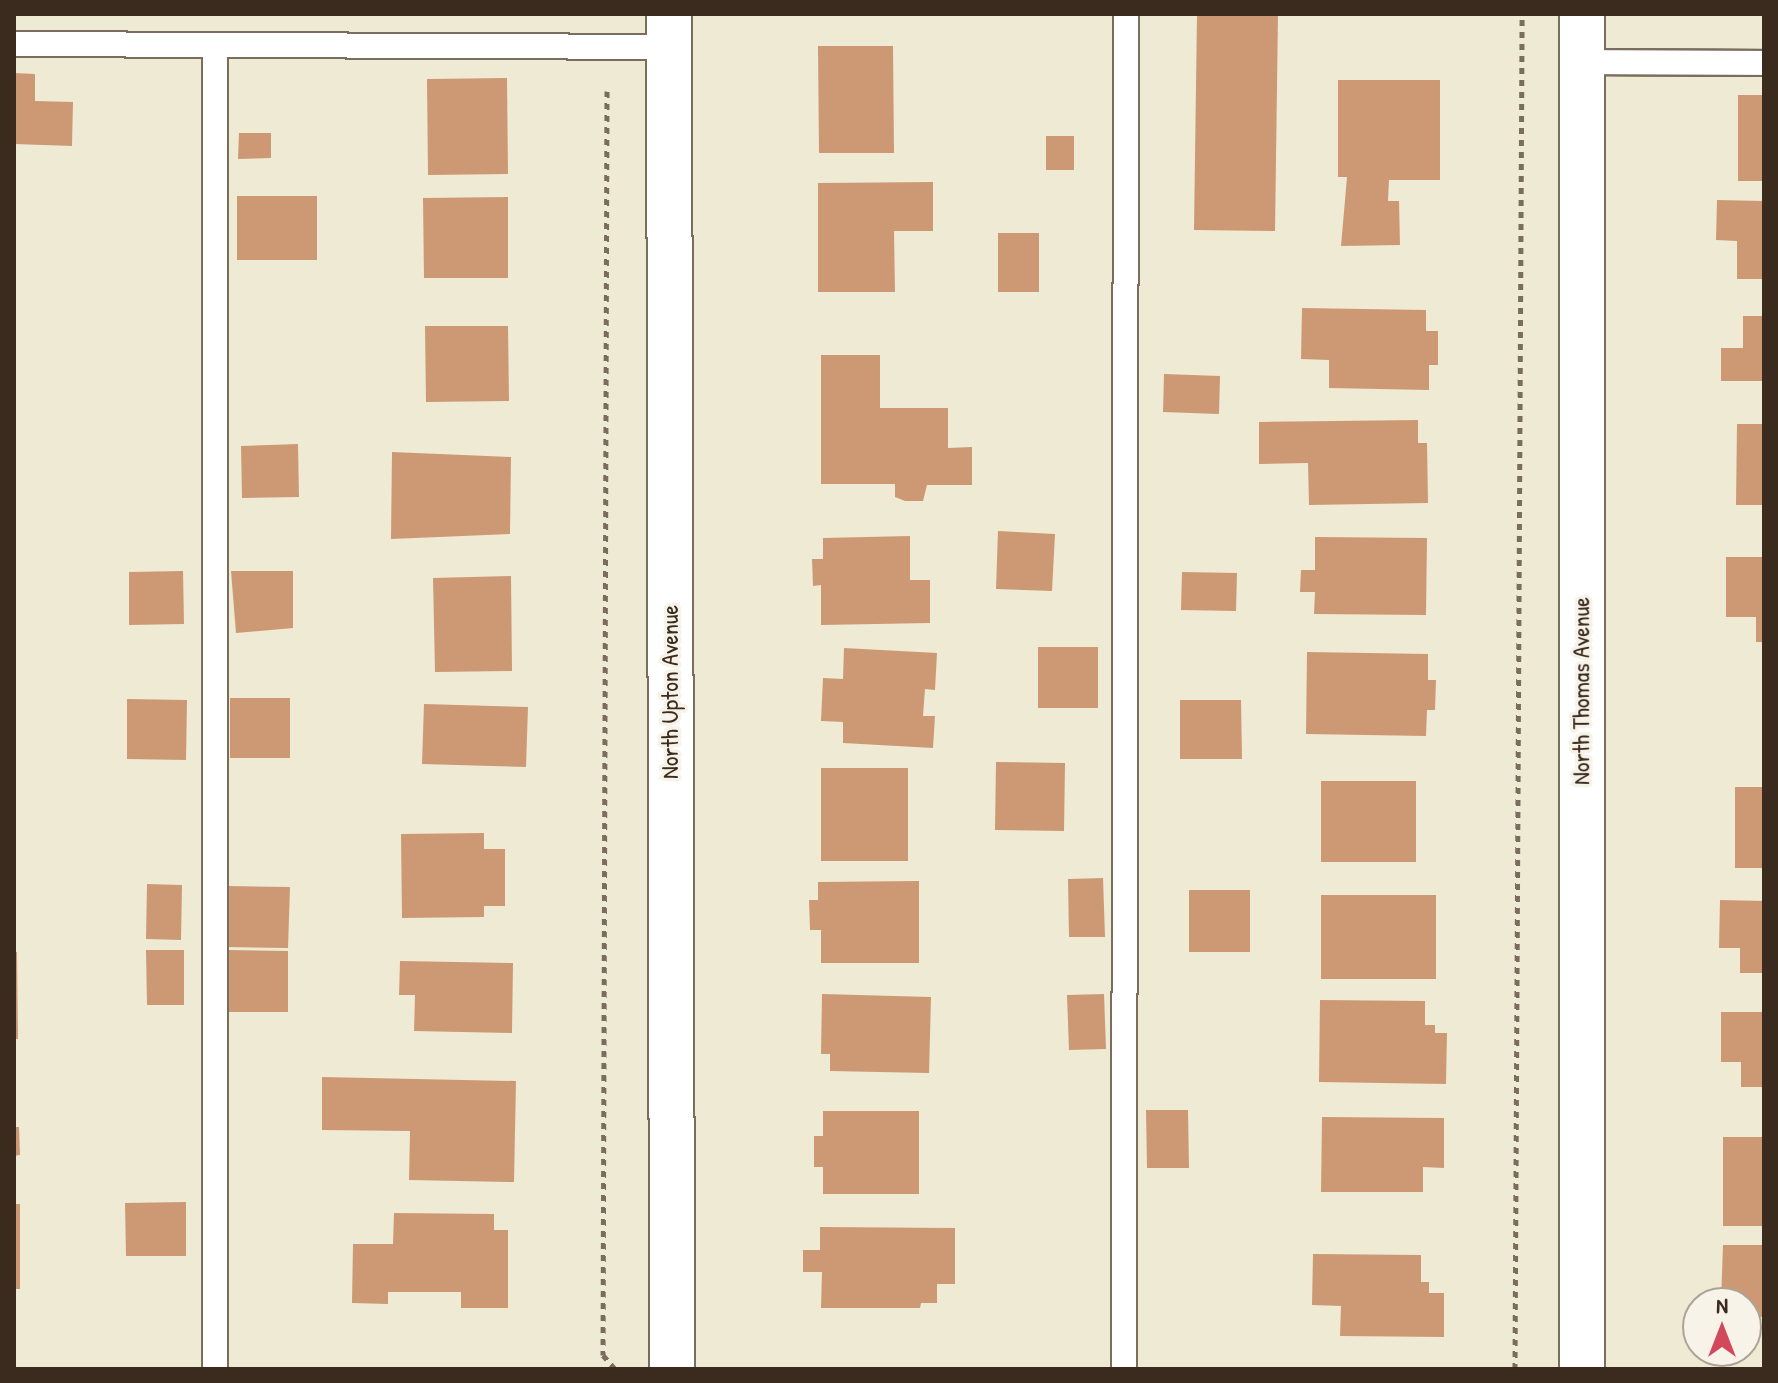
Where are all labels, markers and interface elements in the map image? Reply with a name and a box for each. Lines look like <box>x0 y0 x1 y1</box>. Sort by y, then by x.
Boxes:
street label: North Thomas Avenue <box>1567 597 1595 785</box>
street label: North Upton Avenue <box>656 605 684 779</box>
north arrow <box>1682 1287 1762 1367</box>
text: N <box>1716 1290 1728 1320</box>

